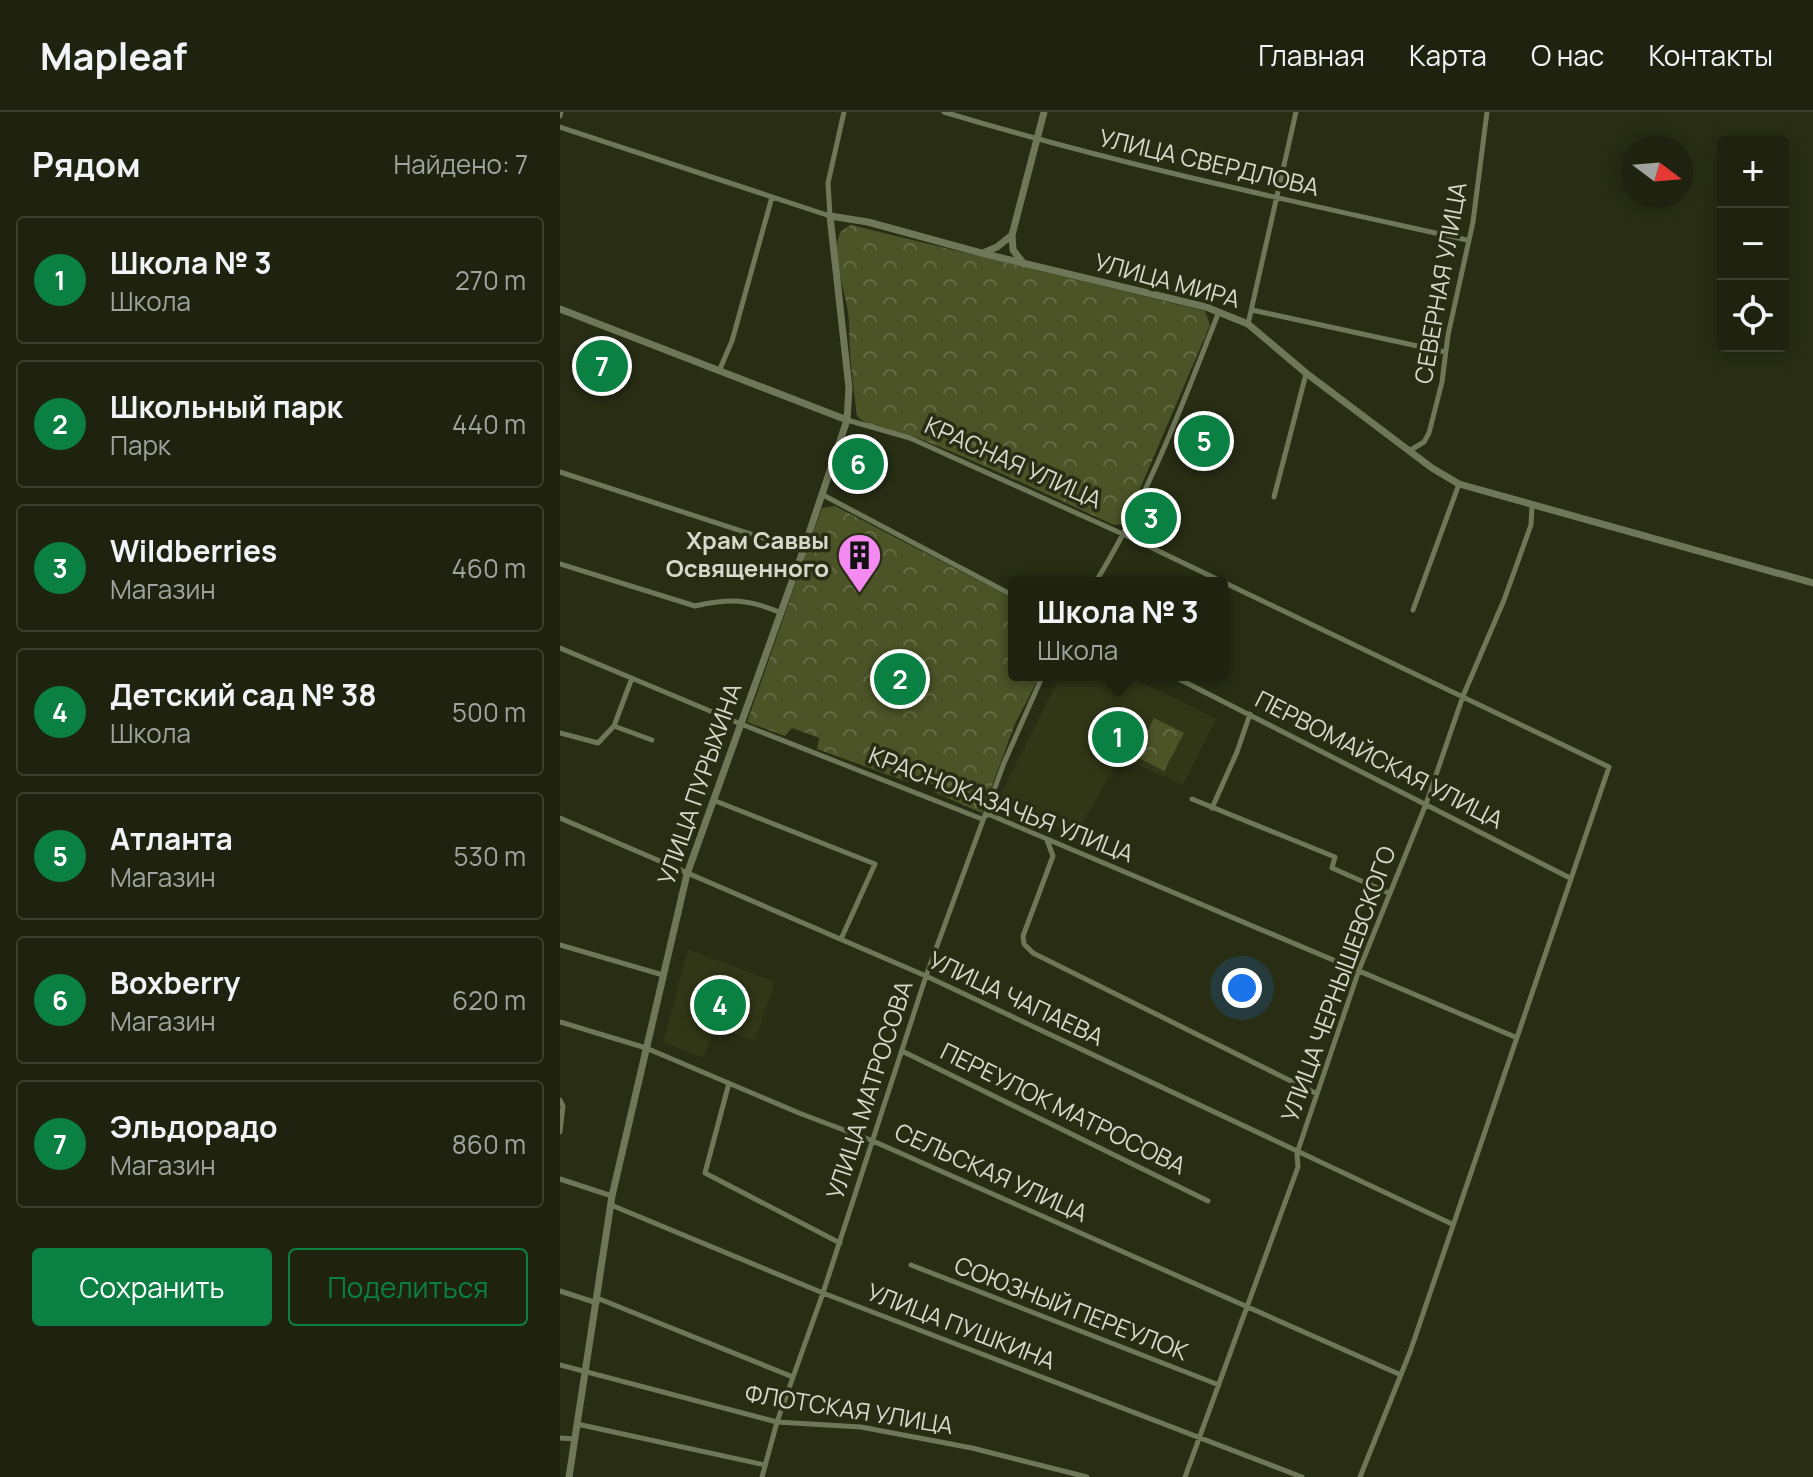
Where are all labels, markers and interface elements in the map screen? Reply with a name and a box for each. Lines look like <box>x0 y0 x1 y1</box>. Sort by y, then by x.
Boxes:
text: Mapleaf <box>40 29 187 81</box>
text: Главная <box>1258 36 1365 74</box>
text: Карта <box>1409 36 1487 74</box>
text: О нас <box>1531 36 1604 74</box>
text: Контакты <box>1648 36 1773 74</box>
street label: УЛИЦА СВЕРДЛОВА <box>1096 120 1323 203</box>
north arrow <box>1621 136 1693 208</box>
map controls <box>1717 136 1789 352</box>
button: + <box>1717 136 1789 208</box>
text: Рядом <box>32 141 141 187</box>
text: Найдено: 7 <box>393 146 528 182</box>
street label: СЕВЕРНАЯ УЛИЦА <box>1406 179 1474 386</box>
button: − <box>1717 208 1789 280</box>
text: Школа № 3 <box>110 242 272 283</box>
street label: УЛИЦА МИРА <box>1091 244 1244 315</box>
text: 1 <box>54 262 66 298</box>
text: 270 m <box>455 262 526 298</box>
button: locate <box>1717 280 1789 352</box>
text: Школа <box>110 283 191 319</box>
pin: 7 <box>576 336 628 396</box>
text: Школьный парк <box>110 386 343 427</box>
text: 2 <box>52 406 68 442</box>
text: 440 m <box>452 406 526 442</box>
street label: КРАСНАЯ УЛИЦА <box>920 408 1107 515</box>
pin: 5 <box>1178 411 1230 471</box>
text: Парк <box>110 427 171 463</box>
pin: 6 <box>832 434 884 494</box>
pin: 3 <box>1125 488 1177 548</box>
place label: Храм Саввы Освященного <box>666 523 829 584</box>
text: Wildberries <box>110 530 277 571</box>
building icon: Храм Саввы Освященного <box>836 531 884 594</box>
text: 3 <box>52 550 68 586</box>
text: 460 m <box>451 550 526 586</box>
text: Магазин <box>110 571 216 607</box>
popup <box>1008 577 1228 681</box>
text: Школа № 3 <box>1037 591 1199 632</box>
text: Школа <box>1037 632 1118 668</box>
pin: 2 <box>874 649 926 709</box>
text: Детский сад № 38 <box>110 674 377 715</box>
street label: УЛИЦА ПУРЫХИНА <box>649 678 749 889</box>
street label: ПЕРВОМАЙСКАЯ УЛИЦА <box>1250 682 1509 836</box>
text: 4 <box>52 694 68 730</box>
text: 500 m <box>452 694 526 730</box>
pin: 1 <box>1092 707 1144 767</box>
text: Школа <box>110 715 191 751</box>
street label: КРАСНОКАЗАЧЬЯ УЛИЦА <box>864 738 1139 869</box>
text: Атланта <box>110 818 233 859</box>
text: 5 <box>52 838 68 874</box>
text: 530 m <box>453 838 526 874</box>
street label: УЛИЦА ЧЕРНЫШЕВСКОГО <box>1272 841 1403 1126</box>
text: Магазин <box>110 859 216 895</box>
street label: УЛИЦА ЧАПАЕВА <box>924 943 1110 1053</box>
text: Boxberry <box>110 962 240 1003</box>
your location <box>1222 968 1262 1008</box>
pin: 4 <box>694 975 746 1035</box>
street label: УЛИЦА МАТРОСОВА <box>818 976 920 1203</box>
text: 6 <box>52 982 68 1018</box>
text: 620 m <box>452 982 526 1018</box>
text: Магазин <box>110 1003 216 1039</box>
street label: ПЕРЕУЛОК МАТРОСОВА <box>936 1034 1192 1181</box>
text: Эльдорадо <box>110 1106 278 1147</box>
street label: СЕЛЬСКАЯ УЛИЦА <box>890 1114 1093 1229</box>
text: 7 <box>53 1126 67 1162</box>
text: 860 m <box>452 1126 526 1162</box>
text: Магазин <box>110 1147 216 1183</box>
button: Сохранить <box>32 1248 272 1326</box>
button: Поделиться <box>288 1248 528 1326</box>
street label: СОЮЗНЫЙ ПЕРЕУЛОК <box>950 1248 1194 1368</box>
street label: УЛИЦА ПУШКИНА <box>863 1274 1060 1377</box>
street label: ФЛОТСКАЯ УЛИЦА <box>743 1376 956 1441</box>

